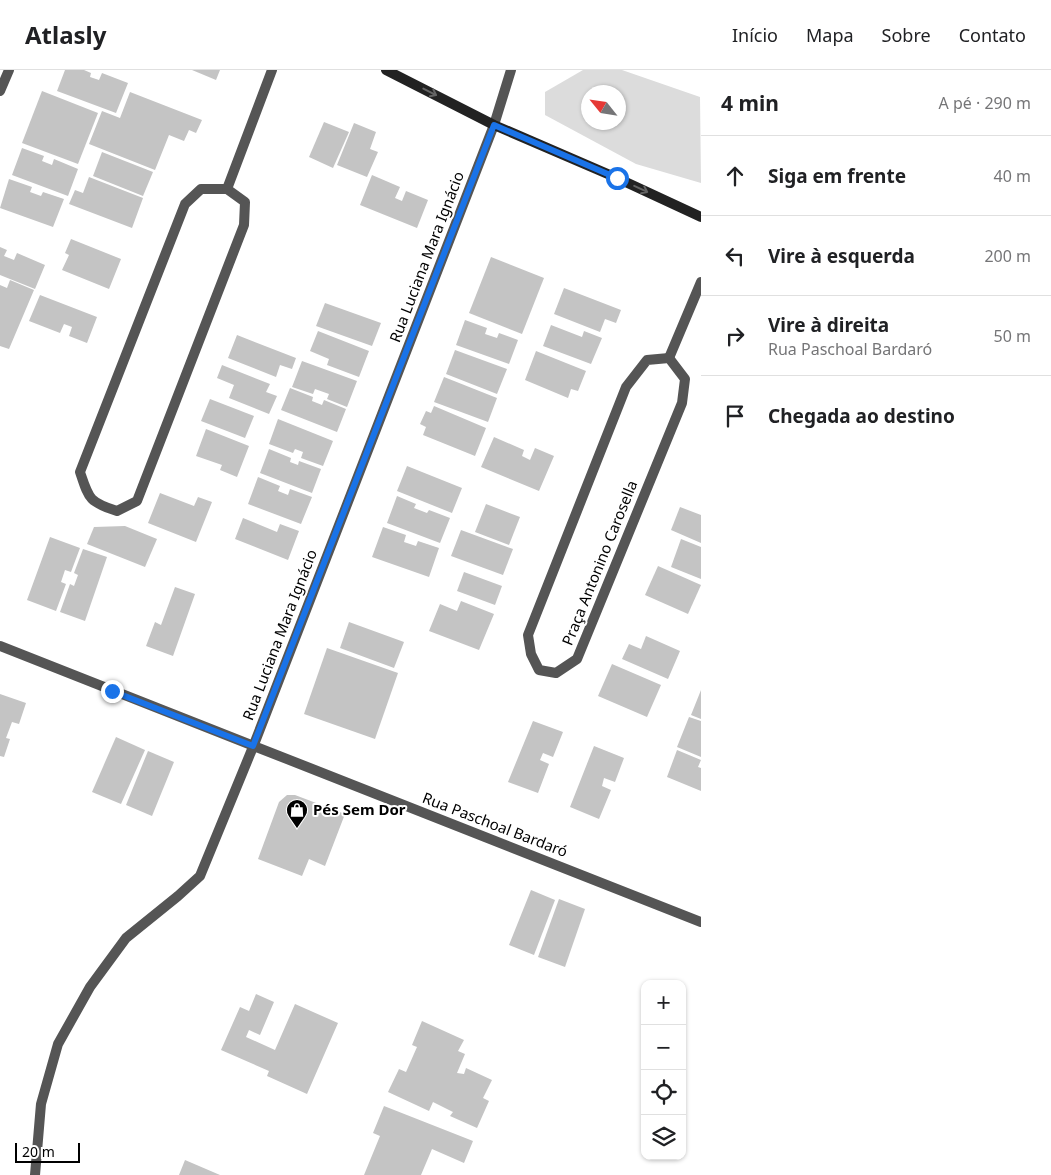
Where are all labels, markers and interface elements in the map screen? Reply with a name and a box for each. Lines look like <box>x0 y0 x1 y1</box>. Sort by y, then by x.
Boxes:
text: Atlasly <box>25 18 106 51</box>
text: Início <box>732 23 778 47</box>
text: Mapa <box>806 23 854 47</box>
text: Sobre <box>882 23 931 47</box>
text: Contato <box>959 23 1026 47</box>
north arrow <box>581 85 626 130</box>
one-way arrow <box>422 88 437 97</box>
text: 4 min <box>721 89 779 117</box>
text: A pé · 290 m <box>939 92 1031 114</box>
icon: ahead <box>721 162 749 190</box>
text: Siga em frente <box>768 163 906 189</box>
text: 40 m <box>994 165 1031 187</box>
route start <box>606 167 629 190</box>
street label: Rua Luciana Mara Ignácio <box>384 168 468 345</box>
one-way arrow <box>633 185 648 194</box>
icon: left <box>721 242 749 270</box>
text: Vire à esquerda <box>768 243 915 269</box>
text: 200 m <box>984 245 1031 267</box>
text: Vire à direita <box>768 312 889 338</box>
icon: right <box>721 322 749 350</box>
text: 50 m <box>994 325 1031 347</box>
text: Rua Paschoal Bardaró <box>768 338 932 360</box>
icon: arrive <box>721 402 749 430</box>
text: Chegada ao destino <box>768 403 955 429</box>
street label: Praça Antonino Carosella <box>557 477 641 648</box>
street label: Rua Luciana Mara Ignácio <box>237 546 321 723</box>
route end <box>101 680 124 703</box>
street label: Rua Paschoal Bardaró <box>420 787 571 861</box>
shop icon: Pés Sem Dor <box>285 798 309 829</box>
place label: Pés Sem Dor <box>313 799 406 819</box>
map controls <box>641 980 686 1160</box>
button: + <box>641 980 686 1025</box>
button: − <box>641 1025 686 1070</box>
button: locate <box>641 1070 686 1115</box>
button: layers <box>641 1115 686 1160</box>
scale bar <box>15 1140 80 1163</box>
text: 20 m <box>22 1142 55 1161</box>

